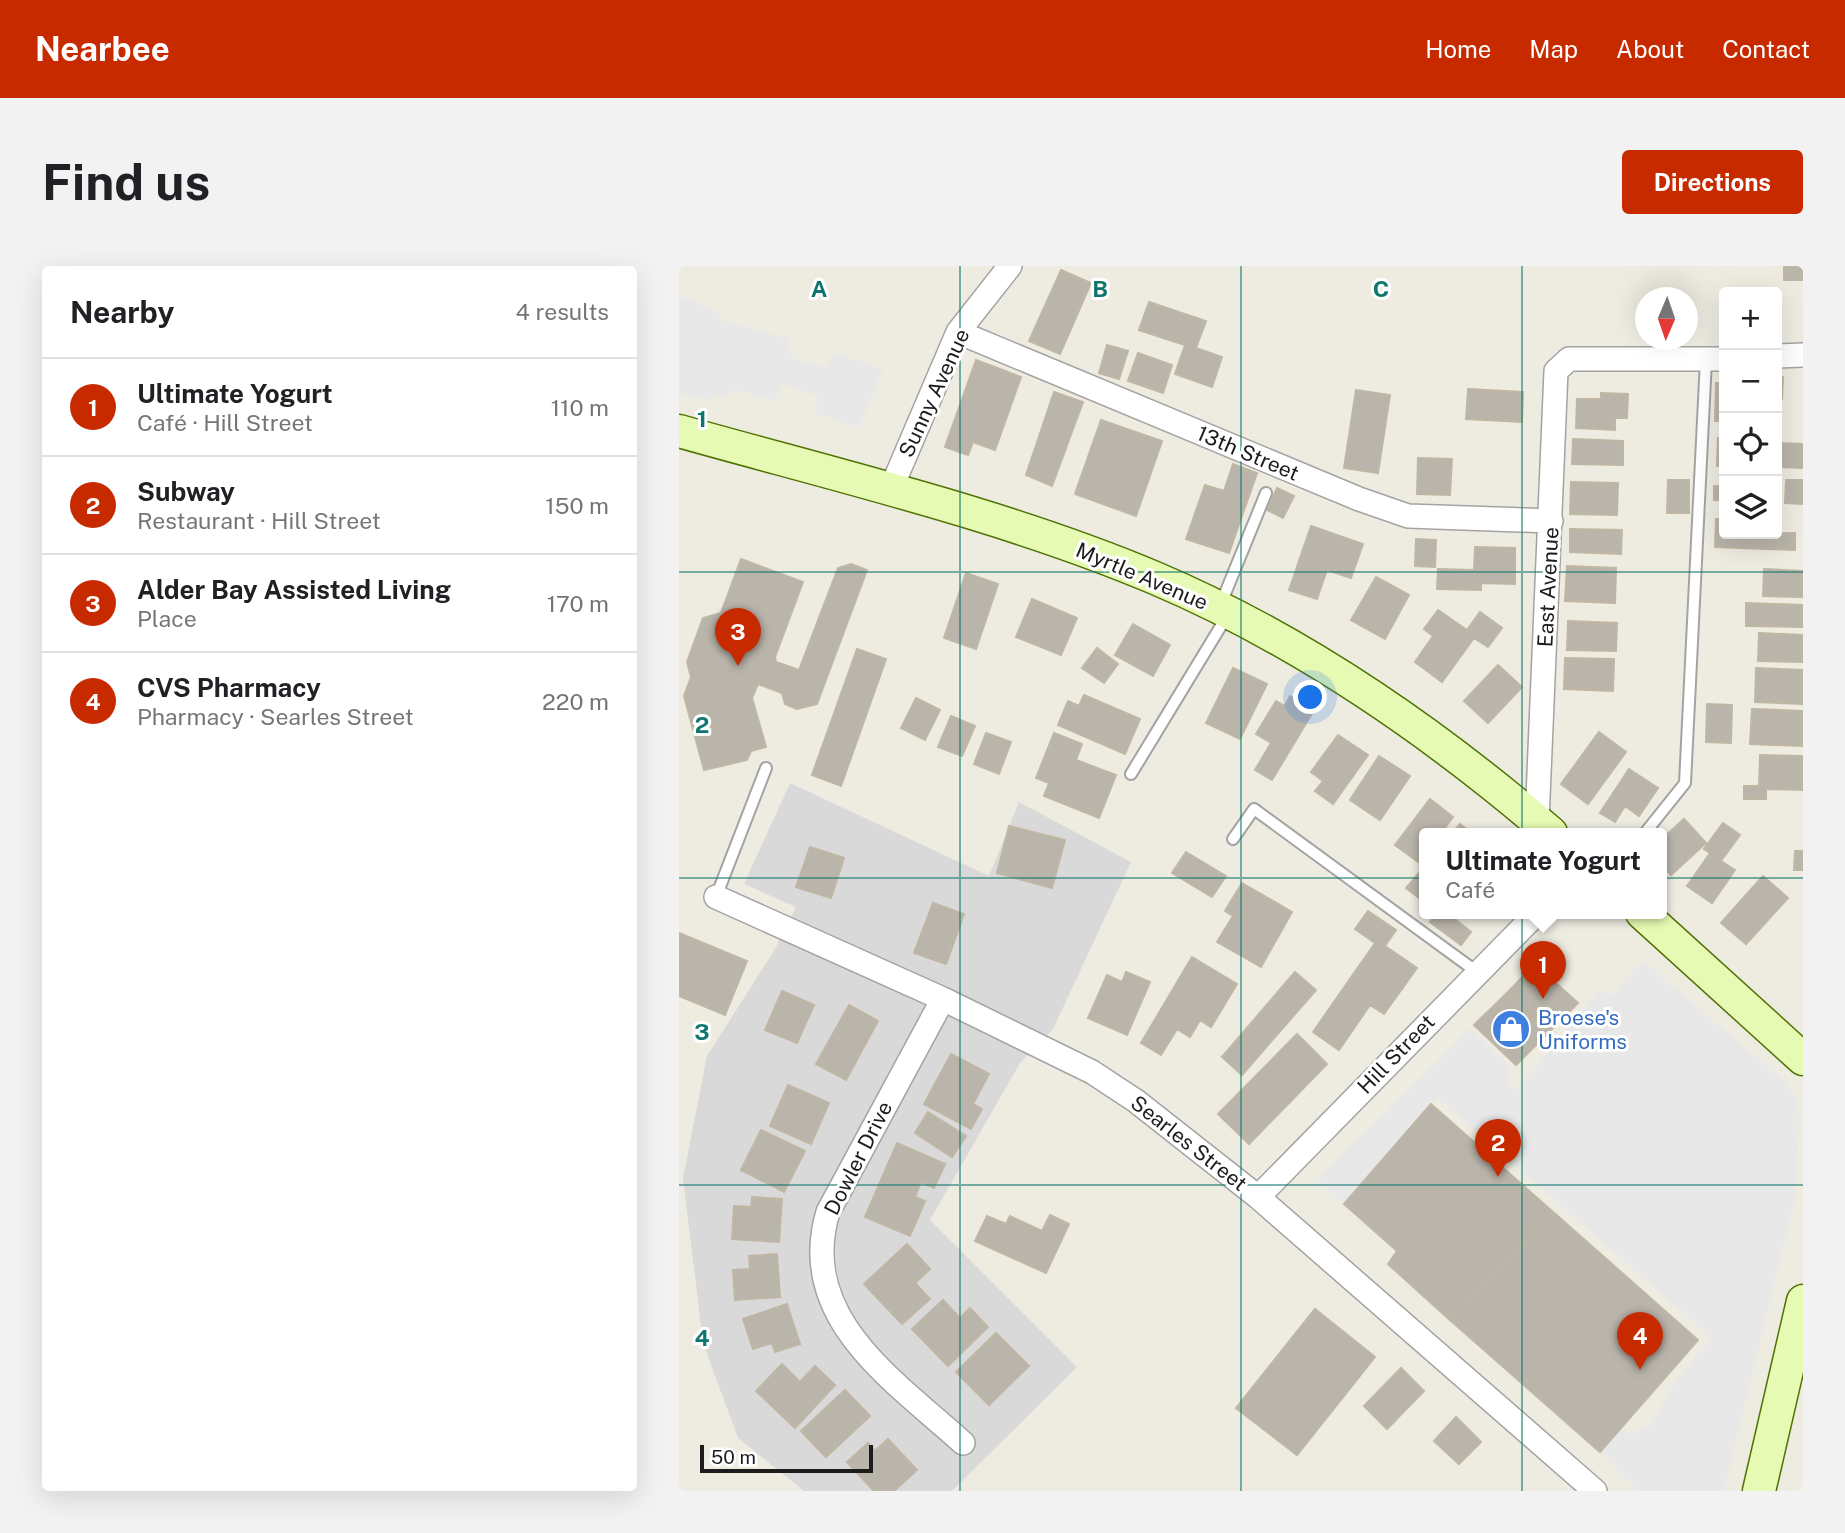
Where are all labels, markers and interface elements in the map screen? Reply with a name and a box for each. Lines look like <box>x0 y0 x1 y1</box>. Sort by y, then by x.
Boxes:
text: Nearbee <box>35 30 170 68</box>
text: Home <box>1425 35 1491 63</box>
text: Map <box>1529 35 1578 63</box>
text: About <box>1616 35 1684 63</box>
text: Contact <box>1722 35 1810 63</box>
button: Directions <box>1622 150 1803 214</box>
text: Find us <box>42 153 210 211</box>
text: A <box>811 275 828 302</box>
text: B <box>1092 275 1108 302</box>
text: C <box>1373 275 1389 302</box>
north arrow <box>1635 287 1698 350</box>
map controls <box>1719 287 1782 539</box>
button: + <box>1719 287 1782 350</box>
text: Nearby <box>70 294 174 330</box>
text: 4 results <box>515 298 609 325</box>
street label: Sunny Avenue <box>893 325 975 461</box>
button: − <box>1719 350 1782 413</box>
text: Ultimate Yogurt <box>137 378 333 409</box>
text: 1 <box>88 394 98 421</box>
text: 110 m <box>551 394 609 421</box>
text: 1 <box>697 405 707 432</box>
text: Café · Hill Street <box>137 409 313 436</box>
button: locate <box>1719 413 1782 476</box>
street label: 13th Street <box>1193 420 1303 486</box>
text: Subway <box>137 476 235 507</box>
button: layers <box>1719 476 1782 539</box>
text: 2 <box>86 492 100 519</box>
text: 150 m <box>545 492 609 519</box>
text: Restaurant · Hill Street <box>137 507 381 534</box>
street label: East Avenue <box>1532 526 1564 648</box>
street label: Myrtle Avenue <box>1072 537 1212 615</box>
text: Alder Bay Assisted Living <box>137 574 451 605</box>
text: 3 <box>85 590 101 617</box>
text: 170 m <box>547 590 609 617</box>
text: Place <box>137 605 197 632</box>
pin: 3 <box>715 608 761 666</box>
text: CVS Pharmacy <box>137 672 321 703</box>
your location <box>1293 680 1327 714</box>
text: 4 <box>85 688 101 715</box>
text: 220 m <box>542 688 609 715</box>
text: Pharmacy · Searles Street <box>137 703 414 730</box>
text: 2 <box>695 711 709 738</box>
popup <box>1419 828 1667 919</box>
text: Ultimate Yogurt <box>1445 845 1641 876</box>
text: Café <box>1445 876 1495 903</box>
pin: 1 <box>1520 941 1566 999</box>
place label: Broese's Uniforms <box>1538 1005 1627 1054</box>
shop icon: Broese's Uniforms <box>1490 1008 1532 1050</box>
street label: Hill Street <box>1352 1009 1440 1099</box>
text: 3 <box>694 1018 710 1045</box>
street label: Searles Street <box>1126 1090 1252 1196</box>
street label: Dowler Drive <box>819 1097 897 1219</box>
pin: 2 <box>1475 1119 1521 1177</box>
pin: 4 <box>1617 1312 1663 1370</box>
text: 4 <box>694 1324 710 1351</box>
scale bar <box>700 1442 873 1474</box>
text: 50 m <box>711 1446 756 1468</box>

